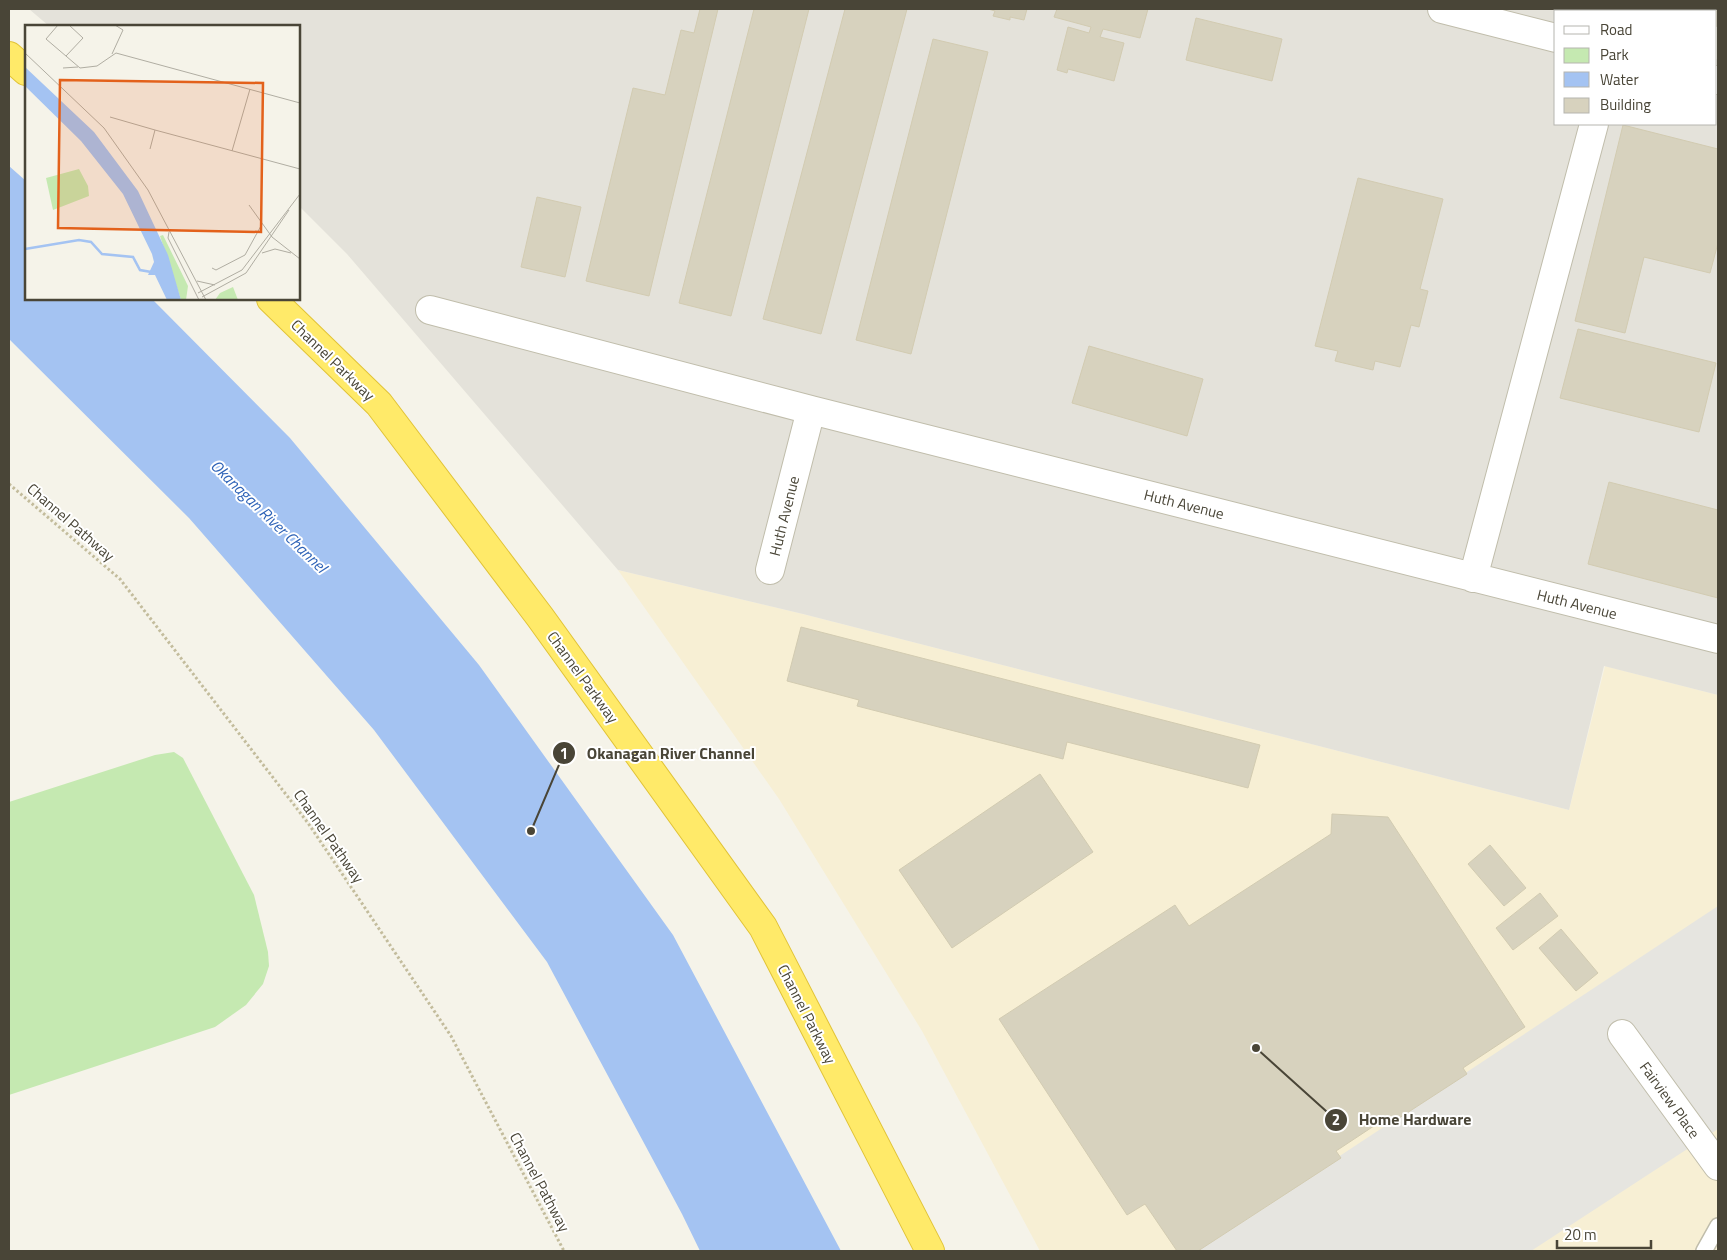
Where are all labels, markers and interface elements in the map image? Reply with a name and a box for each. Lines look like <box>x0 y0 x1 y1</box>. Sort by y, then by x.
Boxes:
legend <box>1554 10 1717 125</box>
text: Road <box>1600 18 1632 41</box>
inset map <box>25 25 300 300</box>
text: Park <box>1600 43 1629 66</box>
text: Water <box>1600 68 1639 91</box>
text: Building <box>1600 93 1651 116</box>
street label: Channel Parkway <box>286 314 380 406</box>
water label: Okanagan River Channel <box>205 454 334 579</box>
street label: Huth Avenue <box>763 474 805 558</box>
street label: Channel Pathway <box>22 477 120 567</box>
street label: Huth Avenue <box>1142 483 1226 525</box>
street label: Huth Avenue <box>1535 583 1619 625</box>
street label: Channel Parkway <box>542 626 624 728</box>
callout: Okanagan River Channel <box>552 738 765 769</box>
text: Okanagan River Channel <box>587 741 755 765</box>
text: 1 <box>560 742 568 765</box>
street label: Channel Pathway <box>288 784 370 888</box>
street label: Channel Parkway <box>772 960 842 1068</box>
street label: Fairview Place <box>1634 1057 1706 1143</box>
callout: Home Hardware <box>1324 1104 1481 1135</box>
text: Home Hardware <box>1359 1107 1471 1131</box>
text: 2 <box>1332 1108 1340 1131</box>
street label: Channel Pathway <box>504 1128 576 1236</box>
scale bar <box>1557 1218 1651 1250</box>
text: 20 m <box>1564 1223 1597 1246</box>

